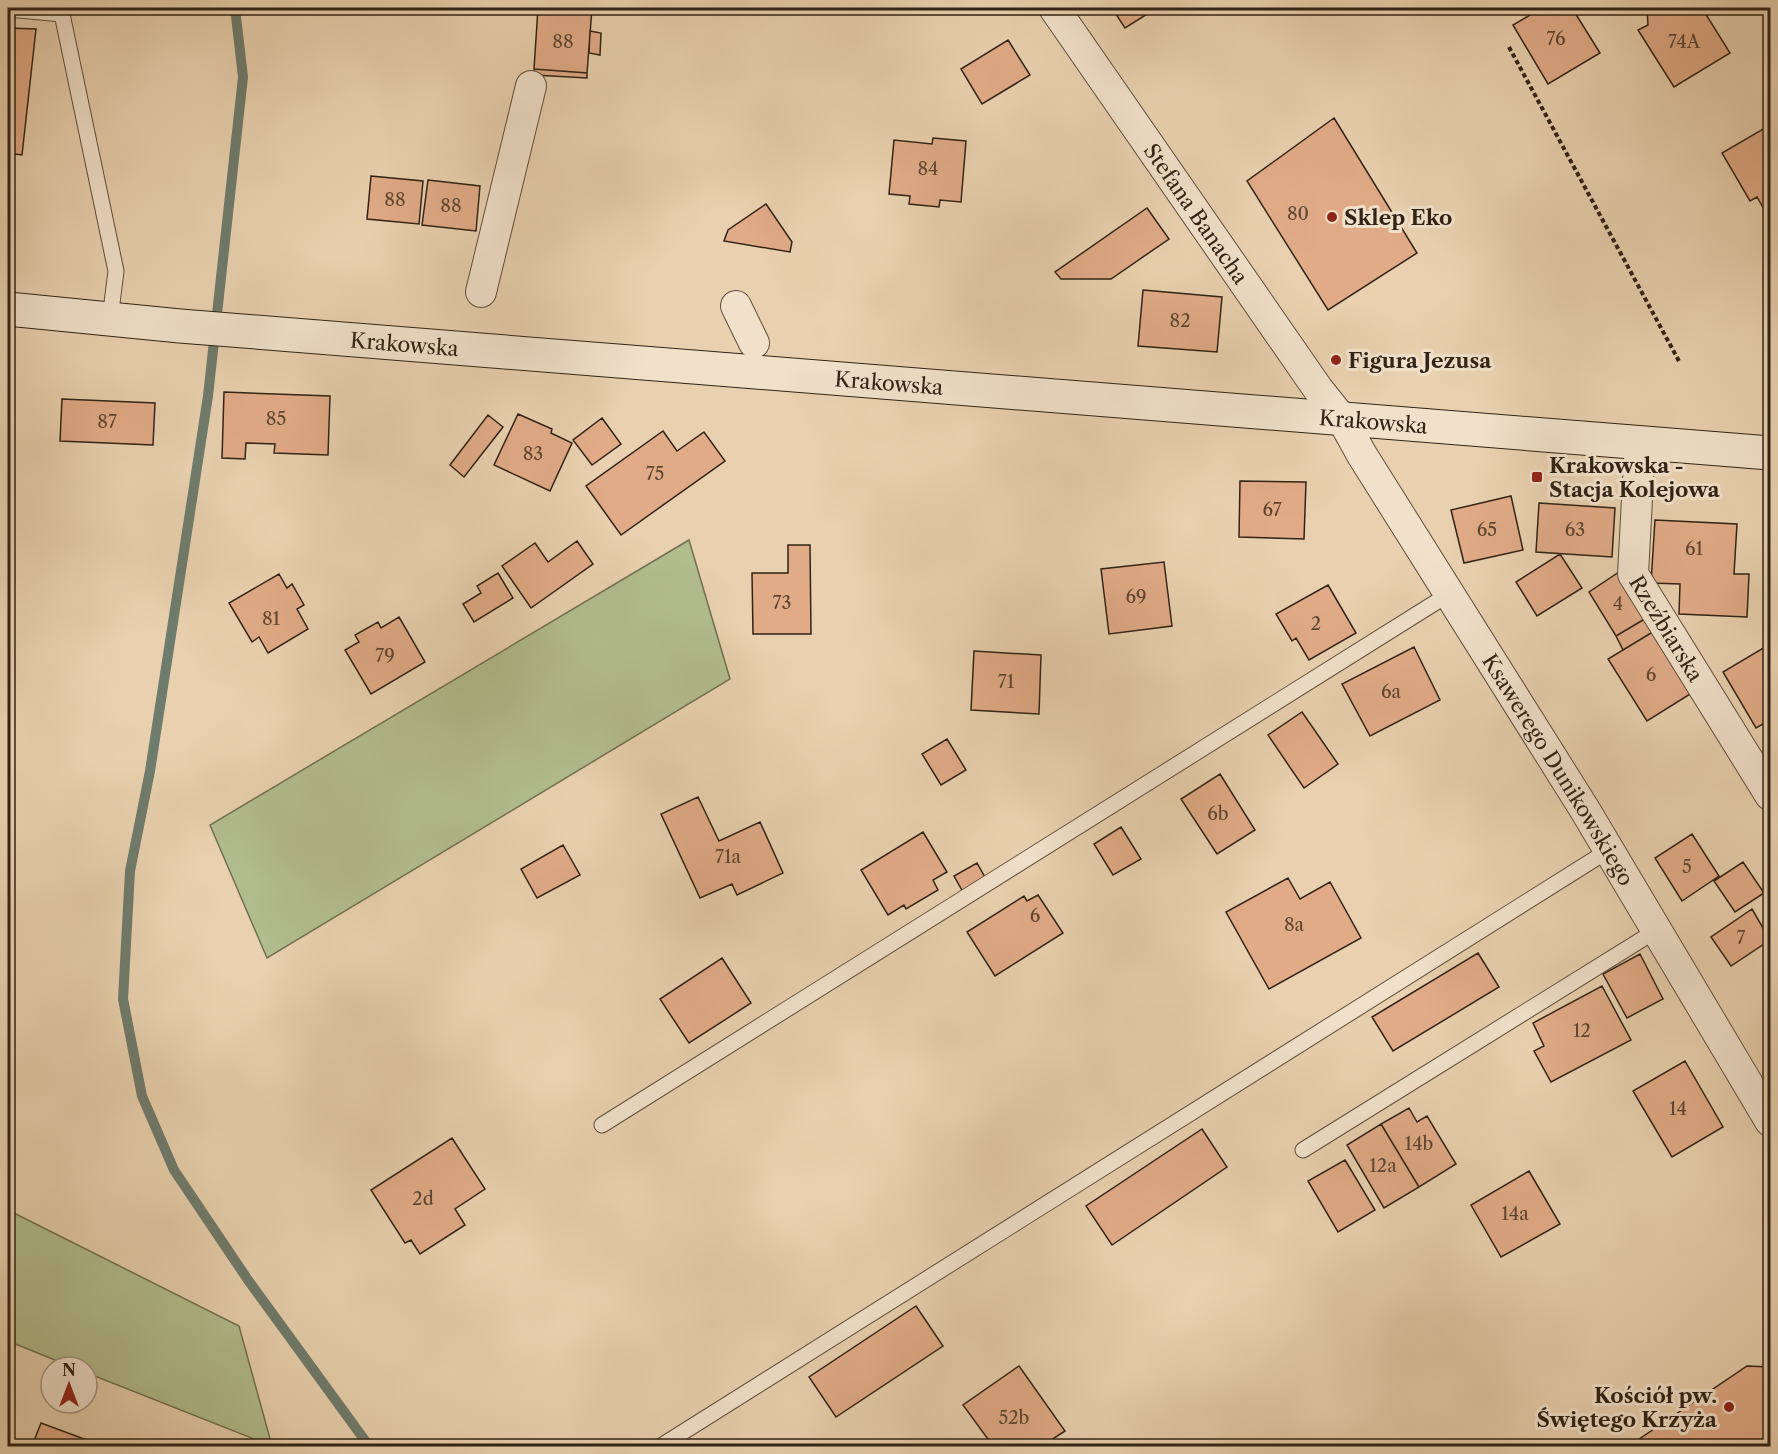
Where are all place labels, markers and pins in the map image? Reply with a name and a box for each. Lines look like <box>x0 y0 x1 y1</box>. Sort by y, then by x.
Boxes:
place label: Sklep Eko <box>1344 205 1452 230</box>
marker: Sklep Eko <box>1325 210 1339 224</box>
place label: Figura Jezusa <box>1348 348 1492 373</box>
marker: Figura Jezusa <box>1329 353 1343 367</box>
place label: Krakowska - Stacja Kolejowa <box>1549 453 1720 502</box>
marker: Krakowska - Stacja Kolejowa <box>1530 470 1544 484</box>
place label: Kościół pw. Świętego Krzyża <box>1537 1383 1718 1432</box>
marker: Kościół pw. Świętego Krzyża <box>1722 1400 1736 1414</box>

